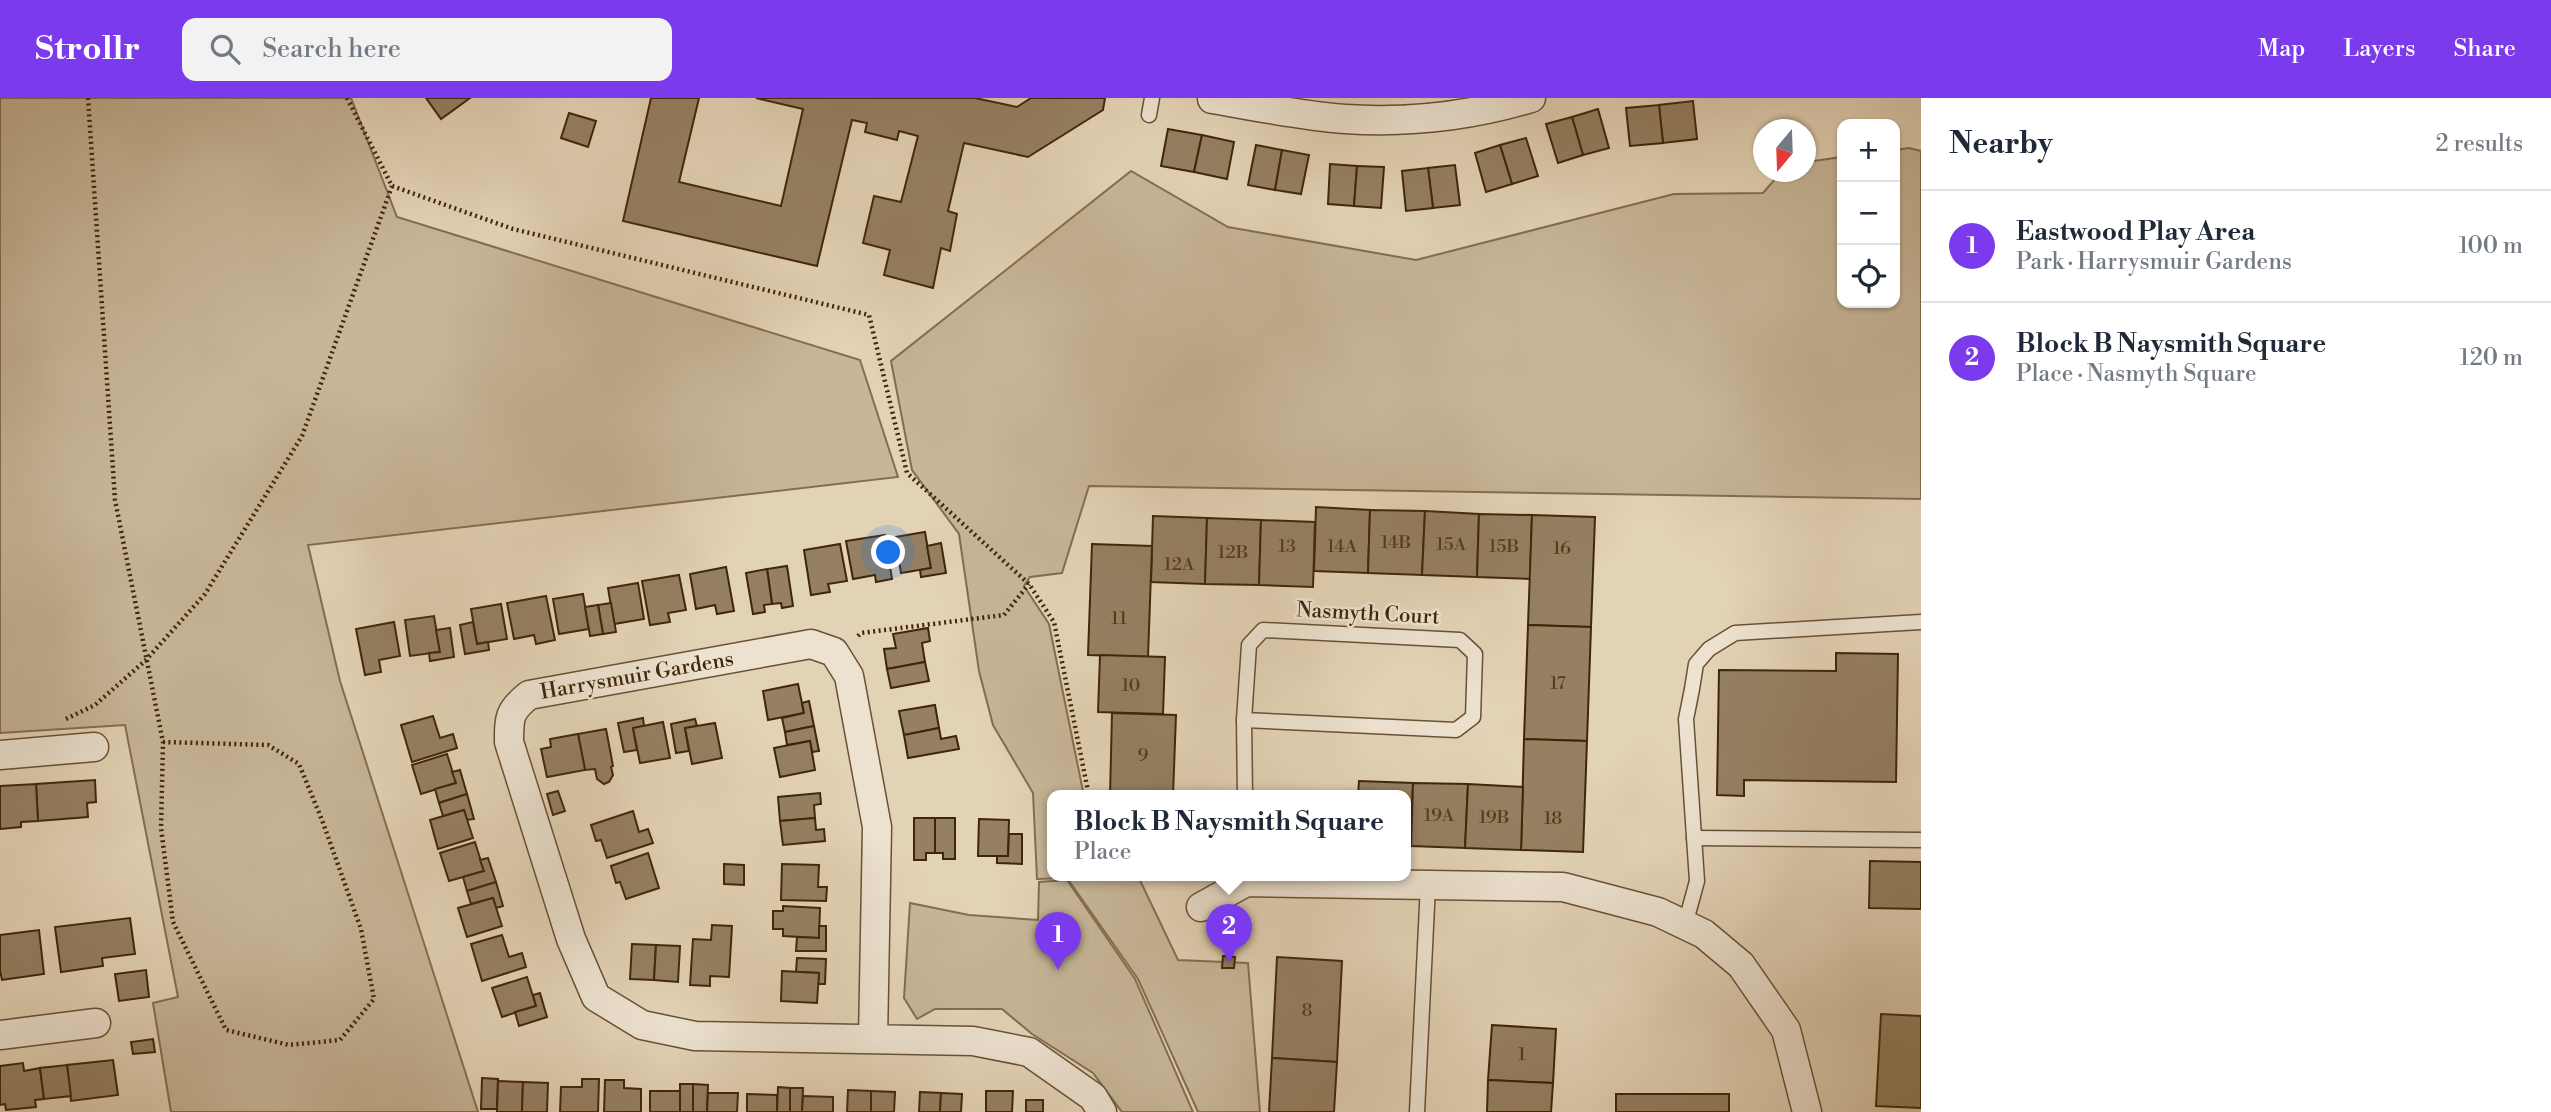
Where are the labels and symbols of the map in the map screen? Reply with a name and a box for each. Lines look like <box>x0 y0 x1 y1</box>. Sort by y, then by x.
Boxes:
north arrow <box>1753 119 1816 182</box>
house number: 14B <box>1381 531 1411 554</box>
house number: 15A <box>1436 533 1467 556</box>
your location <box>871 535 905 569</box>
house number: 13 <box>1278 535 1296 558</box>
house number: 14A <box>1327 535 1358 558</box>
house number: 15B <box>1489 535 1519 558</box>
house number: 16 <box>1553 537 1571 560</box>
house number: 12B <box>1217 541 1249 564</box>
house number: 12A <box>1164 553 1195 576</box>
street label: Nasmyth Court <box>1296 597 1441 631</box>
house number: 11 <box>1111 607 1127 630</box>
street label: Harrysmuir Gardens <box>538 646 736 706</box>
house number: 17 <box>1550 672 1566 695</box>
house number: 10 <box>1121 674 1141 697</box>
house number: 9 <box>1138 744 1149 767</box>
house number: 19A <box>1424 804 1455 827</box>
house number: 19B <box>1479 806 1509 829</box>
house number: 18 <box>1544 807 1562 830</box>
pin: 2 <box>1206 904 1252 962</box>
pin: 1 <box>1035 912 1081 970</box>
house number: 8 <box>1301 999 1313 1022</box>
house number: 1 <box>1518 1043 1526 1066</box>

